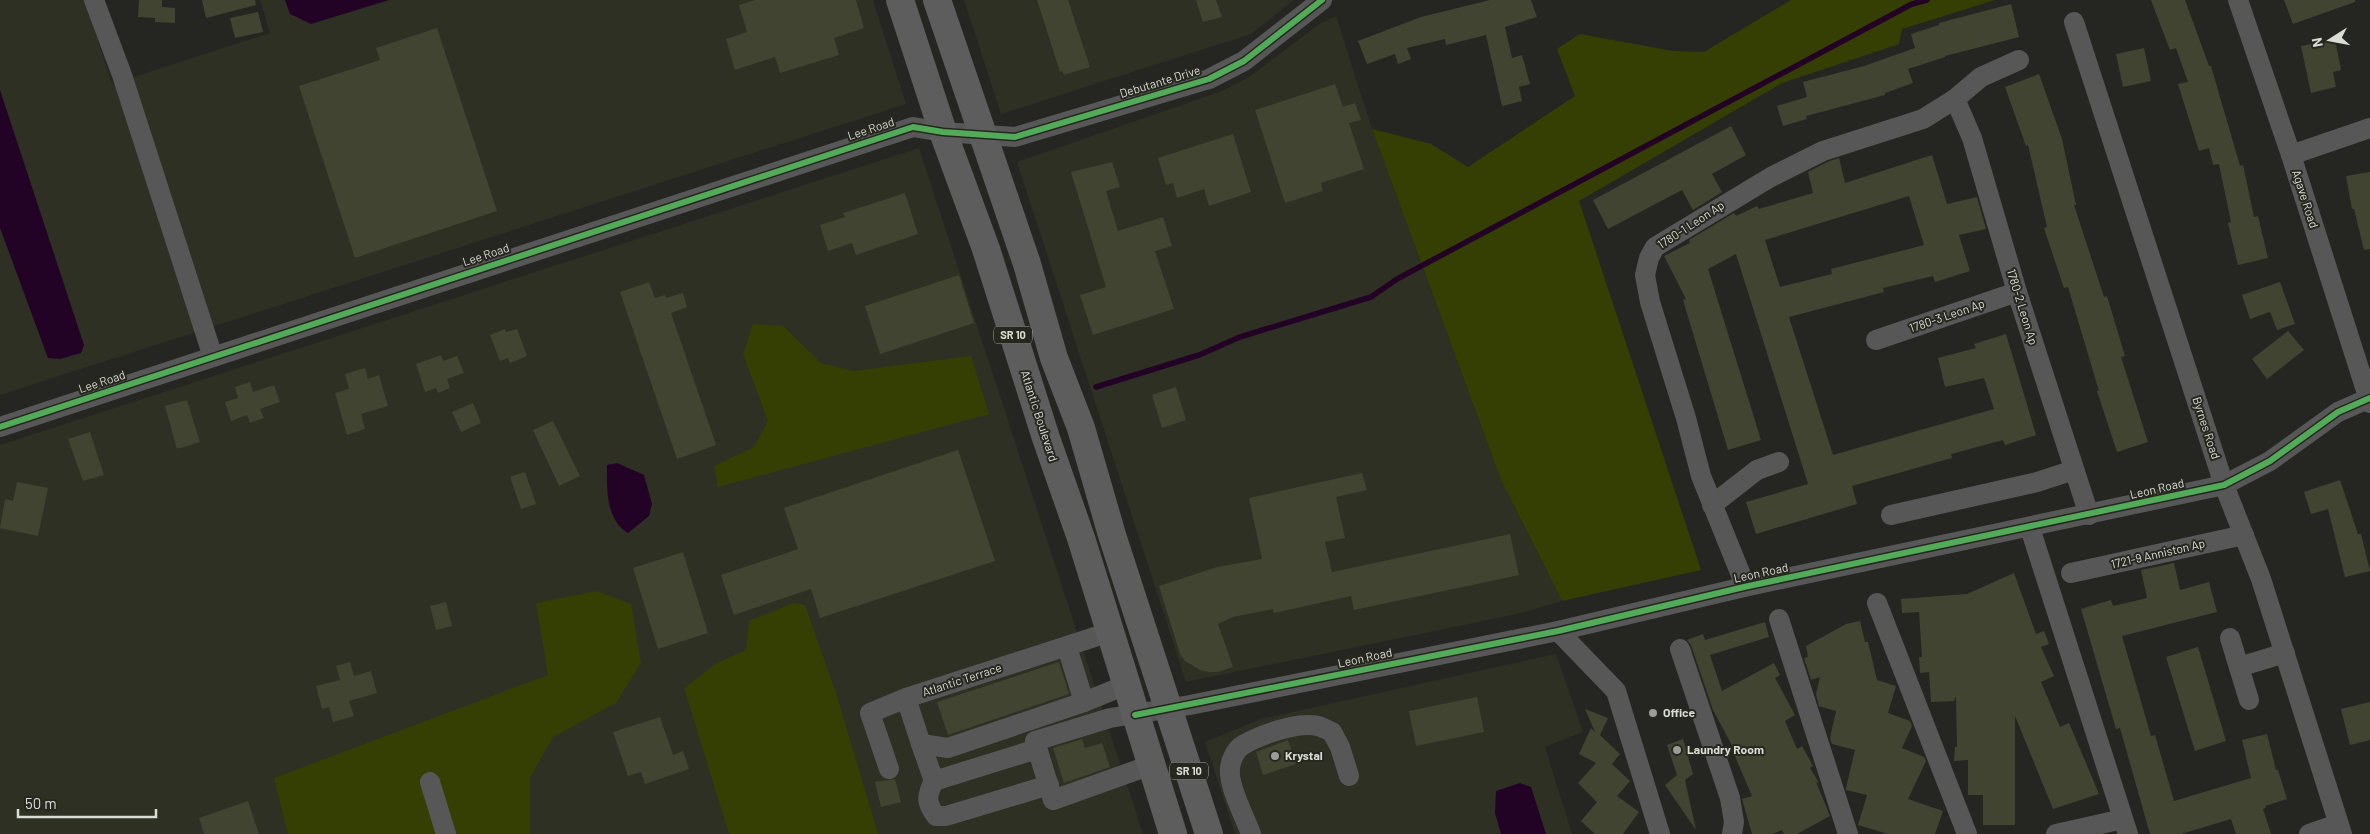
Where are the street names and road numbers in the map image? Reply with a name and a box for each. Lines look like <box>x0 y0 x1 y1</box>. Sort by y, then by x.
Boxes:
street label: Debutante Drive <box>1118 62 1202 100</box>
street label: Lee Road <box>845 114 896 142</box>
street label: Agave Road <box>2290 168 2322 230</box>
street label: 1780-1 Leon Ap <box>1654 197 1726 251</box>
street label: Lee Road <box>460 240 511 268</box>
street label: 1780-2 Leon Ap <box>2005 267 2041 347</box>
street label: 1780-3 Leon Ap <box>1907 296 1986 334</box>
road number: SR 10 <box>994 326 1032 344</box>
street label: Lee Road <box>76 367 127 395</box>
street label: Atlantic Boulevard <box>1019 368 1061 463</box>
street label: Byrnes Road <box>2190 395 2224 461</box>
street label: Leon Road <box>2128 475 2185 501</box>
street label: 1721-9 Anniston Ap <box>2109 535 2206 571</box>
street label: Leon Road <box>1732 559 1789 585</box>
street label: Leon Road <box>1336 644 1393 670</box>
street label: Atlantic Terrace <box>920 660 1003 698</box>
road number: SR 10 <box>1170 762 1208 779</box>

